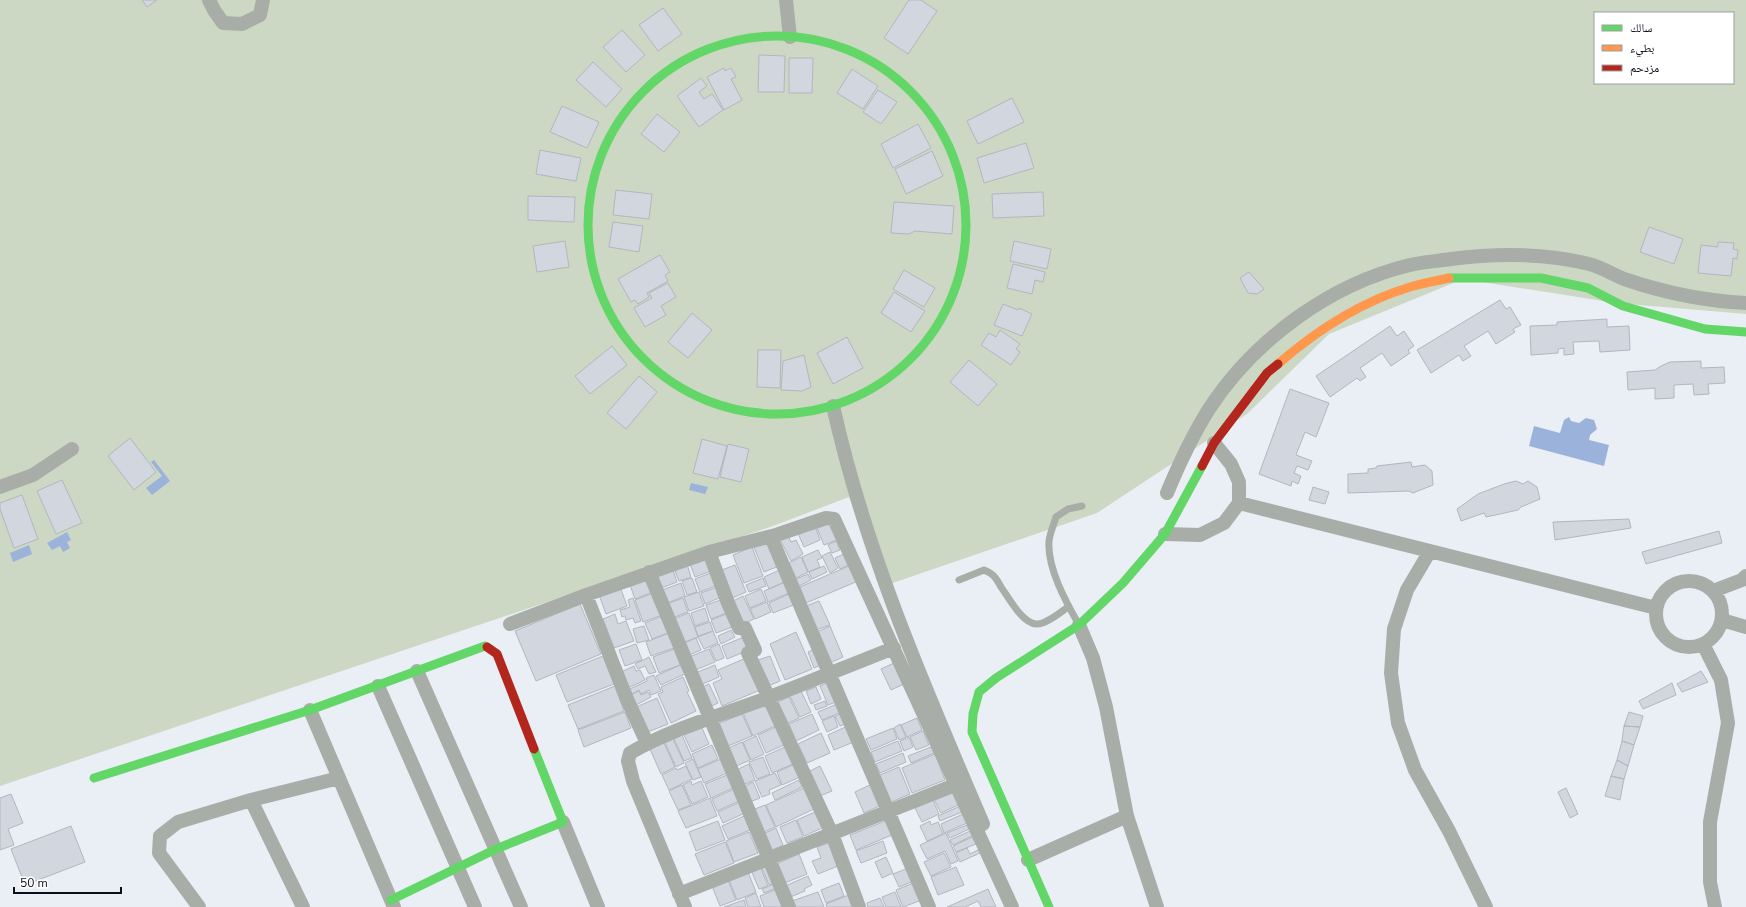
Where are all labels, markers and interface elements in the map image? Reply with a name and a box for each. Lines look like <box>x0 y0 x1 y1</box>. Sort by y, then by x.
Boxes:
legend <box>1594 12 1734 84</box>
text: سالك <box>1630 20 1652 36</box>
text: بطيء <box>1630 40 1654 58</box>
text: مزدحم <box>1630 60 1659 76</box>
scale bar <box>14 869 121 895</box>
text: 50 m <box>20 875 48 891</box>

